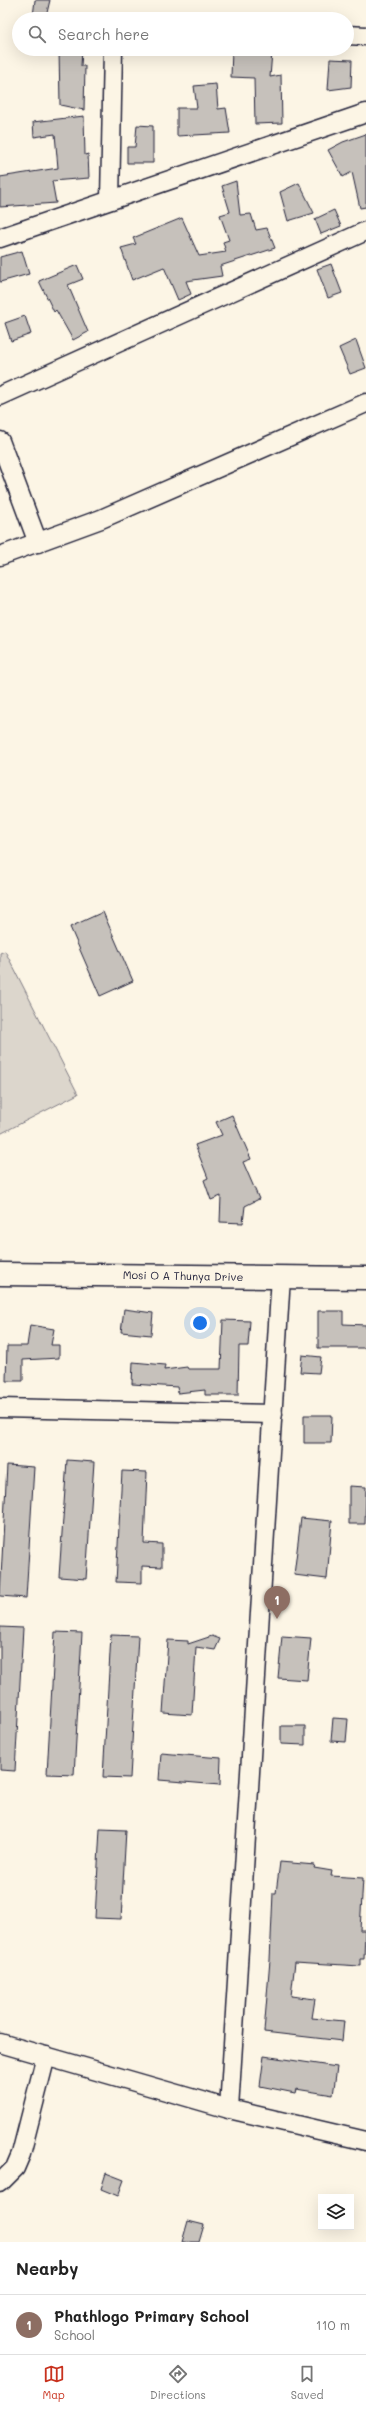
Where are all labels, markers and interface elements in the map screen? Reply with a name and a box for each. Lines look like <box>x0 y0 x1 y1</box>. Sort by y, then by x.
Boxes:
search box <box>12 12 354 56</box>
icon: search <box>26 23 48 45</box>
text: Search here <box>58 24 149 44</box>
street label: Mosi O A Thunya Drive <box>123 1267 244 1284</box>
your location <box>190 1313 210 1333</box>
pin: 1 <box>264 1586 290 1619</box>
map controls <box>318 2194 354 2230</box>
button: layers <box>318 2194 354 2230</box>
text: Nearby <box>16 2257 78 2279</box>
text: Phathlogo Primary School <box>54 2306 249 2326</box>
text: 1 <box>26 2316 32 2333</box>
text: 110 m <box>316 2316 350 2333</box>
text: School <box>54 2326 95 2343</box>
tab: Map <box>43 2363 65 2402</box>
tab: Directions <box>150 2363 206 2402</box>
tab: Saved <box>291 2363 323 2402</box>

